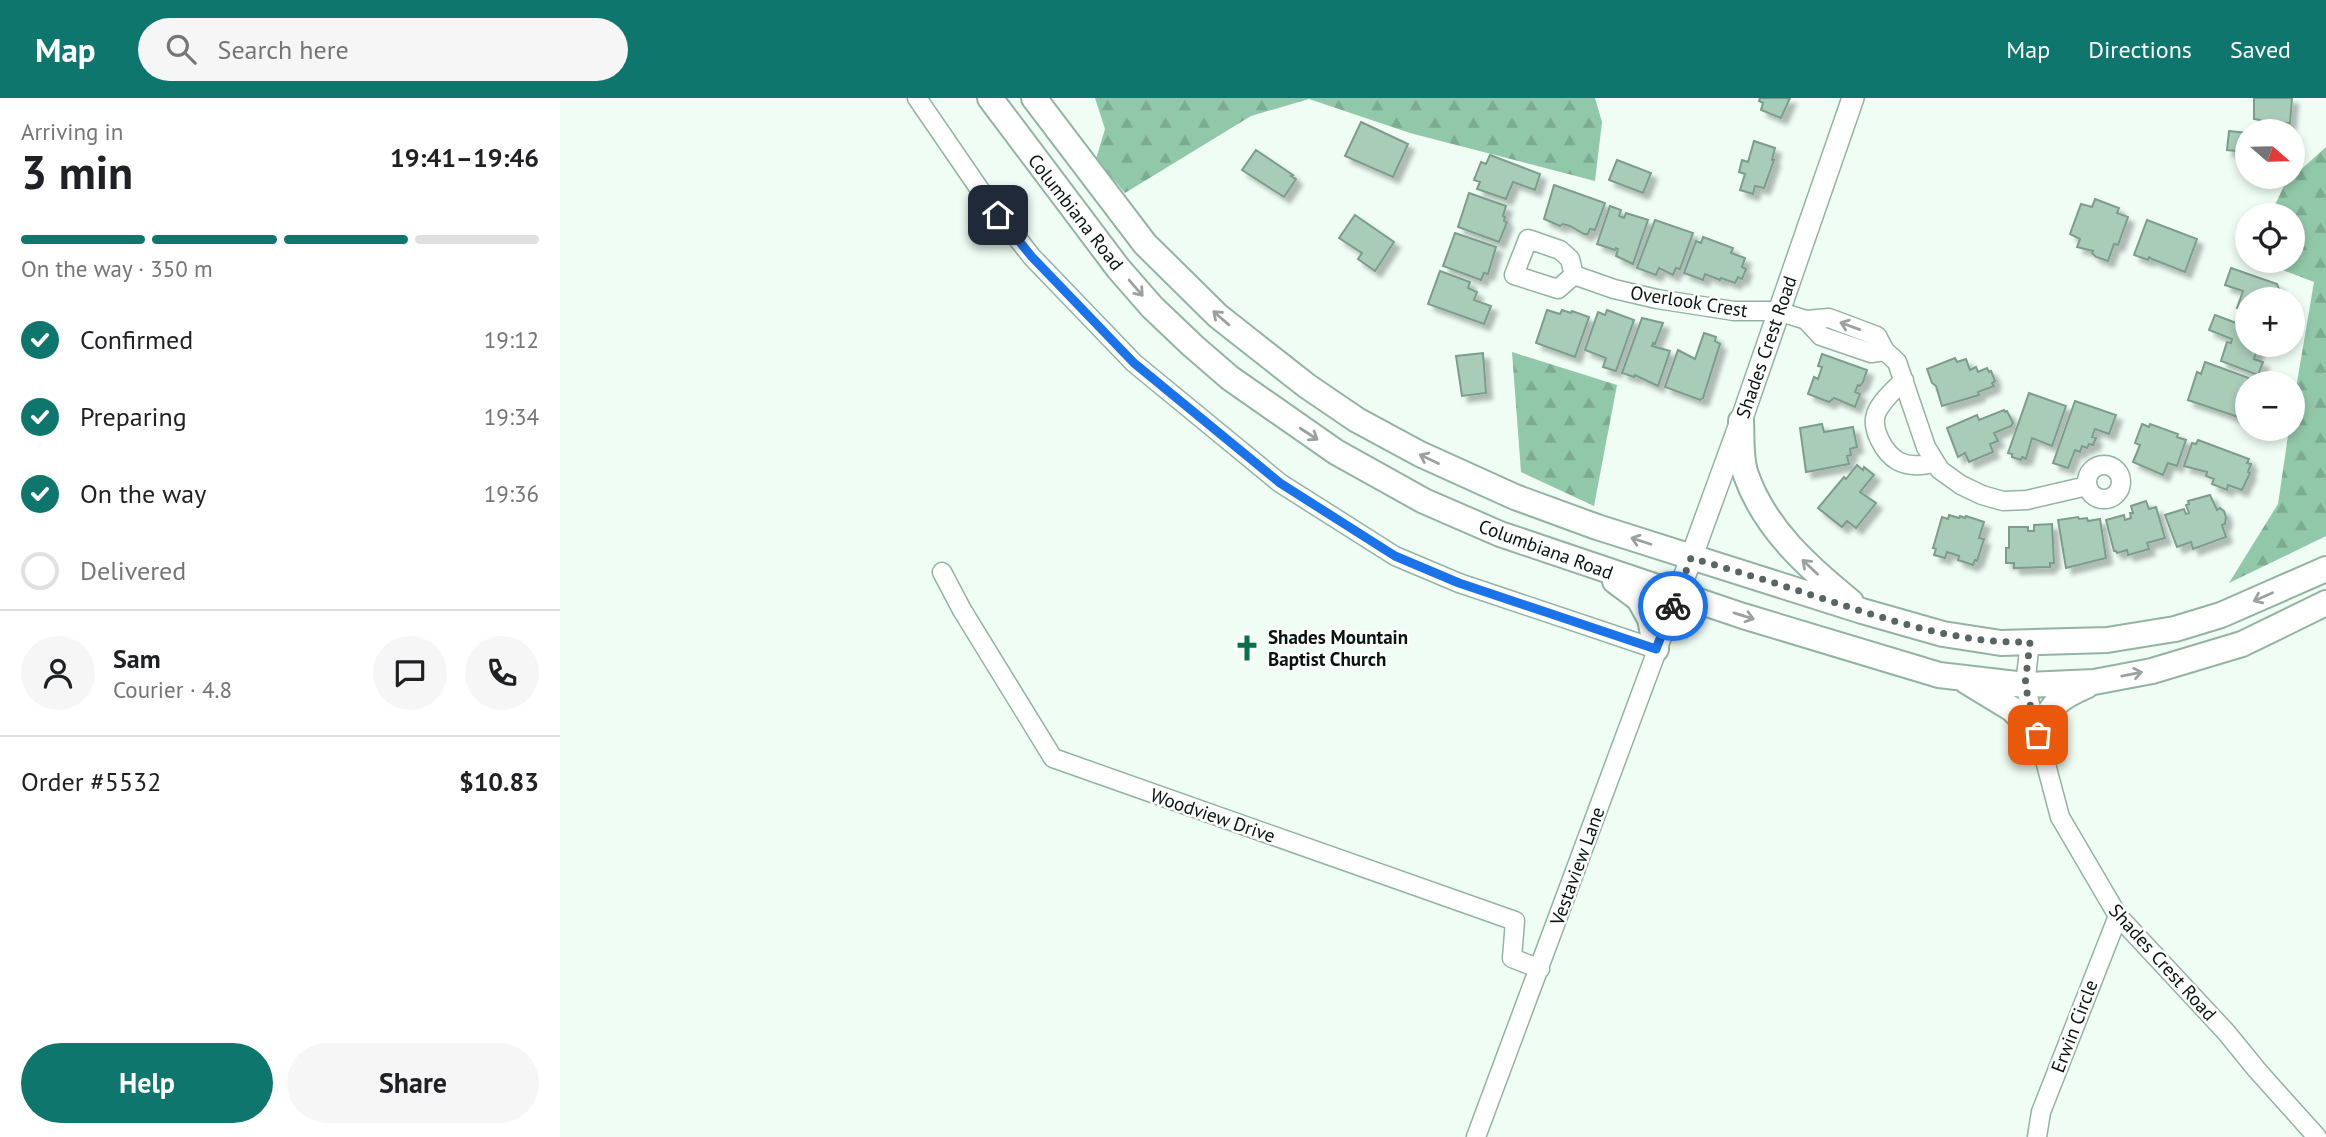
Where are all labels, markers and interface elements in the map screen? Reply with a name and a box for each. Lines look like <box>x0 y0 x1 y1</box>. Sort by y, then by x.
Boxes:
search box <box>138 18 628 81</box>
text: Map <box>35 28 96 71</box>
icon: search <box>162 30 200 68</box>
text: Search here <box>218 33 349 66</box>
text: Map <box>2006 34 2050 65</box>
text: Directions <box>2088 34 2192 65</box>
text: Saved <box>2230 34 2291 65</box>
text: Arriving in <box>21 117 123 146</box>
north arrow <box>2235 119 2305 189</box>
map controls <box>2235 119 2305 441</box>
text: 19:41–19:46 <box>390 141 539 174</box>
text: 3 min <box>21 142 133 202</box>
street label: Columbiana Road <box>1023 149 1129 275</box>
pin <box>968 185 1028 245</box>
icon: home <box>979 196 1017 234</box>
button: locate <box>2235 203 2305 273</box>
text: On the way · 350 m <box>21 254 213 283</box>
street label: Shades Crest Road <box>1730 273 1802 421</box>
one-way arrow <box>1128 279 1144 297</box>
street label: Overlook Crest <box>1629 280 1750 322</box>
button: + <box>2235 287 2305 357</box>
one-way arrow <box>1212 310 1230 326</box>
one-way arrow <box>1840 319 1862 331</box>
icon: check <box>21 321 59 359</box>
text: Confirmed <box>80 323 193 356</box>
text: 19:12 <box>484 325 539 354</box>
button: − <box>2235 371 2305 441</box>
icon: check <box>21 398 59 436</box>
text: Preparing <box>80 400 187 433</box>
text: 19:34 <box>484 402 539 431</box>
one-way arrow <box>1299 427 1319 441</box>
one-way arrow <box>1419 451 1440 465</box>
icon: check <box>21 475 59 513</box>
text: On the way <box>80 477 206 510</box>
text: 19:36 <box>484 479 539 508</box>
street label: Columbiana Road <box>1475 514 1617 584</box>
one-way arrow <box>1630 534 1652 547</box>
text: Delivered <box>80 554 186 587</box>
one-way arrow <box>1802 559 1819 576</box>
courier <box>1638 571 1708 641</box>
icon: bike <box>1654 587 1692 625</box>
one-way arrow <box>2253 591 2275 604</box>
one-way arrow <box>1732 610 1754 623</box>
place label: Shades Mountain Baptist Church <box>1268 625 1408 671</box>
church icon: Shades Mountain Baptist Church <box>1232 633 1262 663</box>
button: person <box>21 636 95 710</box>
button: chat <box>373 636 447 710</box>
button: phone <box>465 636 539 710</box>
text: Sam <box>113 642 161 675</box>
one-way arrow <box>2120 667 2143 681</box>
text: Courier · 4.8 <box>113 675 232 704</box>
pin <box>2008 705 2068 765</box>
icon: bag <box>2019 716 2057 754</box>
text: Order #5532 <box>21 765 161 798</box>
text: $10.83 <box>459 765 539 798</box>
street label: Woodview Drive <box>1147 782 1279 848</box>
street label: Vestaview Lane <box>1544 803 1610 929</box>
street label: Shades Crest Road <box>2104 899 2222 1025</box>
street label: Erwin Circle <box>2045 976 2103 1076</box>
button: Help <box>21 1043 273 1123</box>
button: Share <box>287 1043 539 1123</box>

